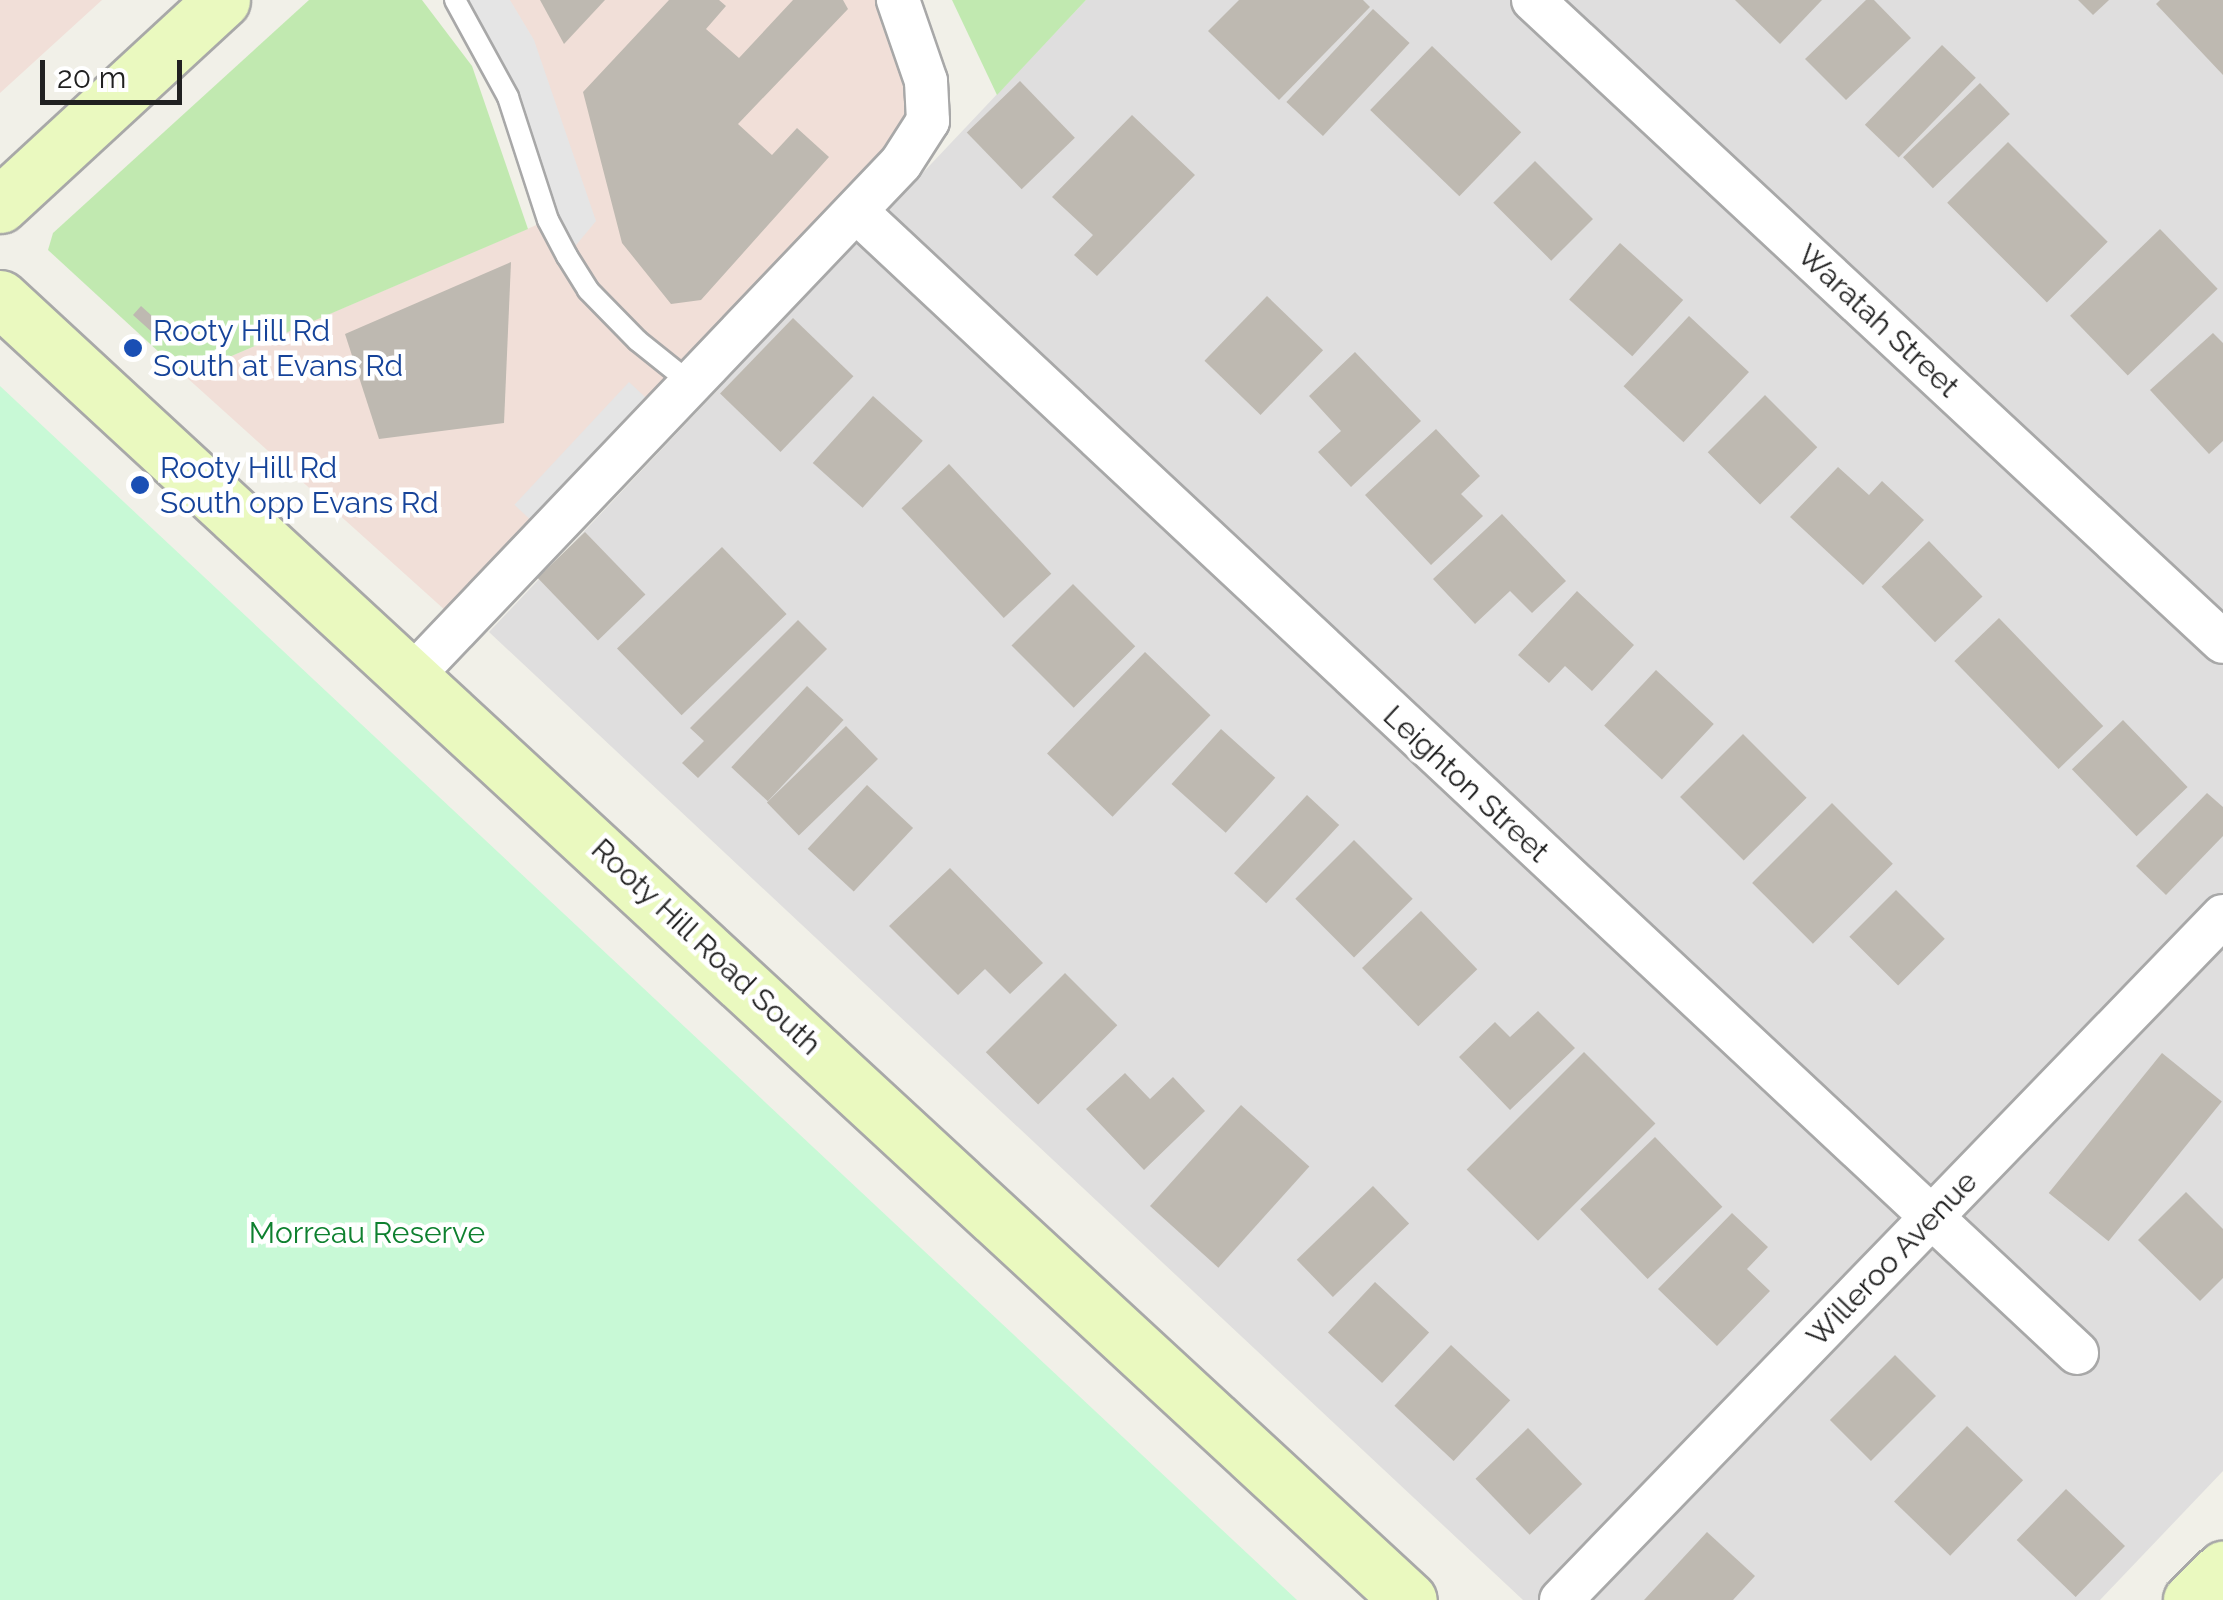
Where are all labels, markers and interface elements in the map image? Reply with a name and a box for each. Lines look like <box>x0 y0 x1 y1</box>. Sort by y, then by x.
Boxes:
scale bar <box>45 40 188 102</box>
text: 20 m <box>57 60 126 95</box>
street label: Waratah Street <box>1790 237 1966 405</box>
place label: Rooty Hill Rd South at Evans Rd <box>153 313 403 384</box>
marker: Rooty Hill Rd South at Evans Rd <box>122 337 144 359</box>
place label: Rooty Hill Rd South opp Evans Rd <box>160 450 439 520</box>
marker: Rooty Hill Rd South opp Evans Rd <box>129 474 151 496</box>
street label: Leighton Street <box>1376 698 1556 870</box>
street label: Rooty Hill Road South <box>583 831 829 1063</box>
street label: Willeroo Avenue <box>1799 1164 1985 1354</box>
park label: Morreau Reserve <box>249 1215 485 1251</box>

